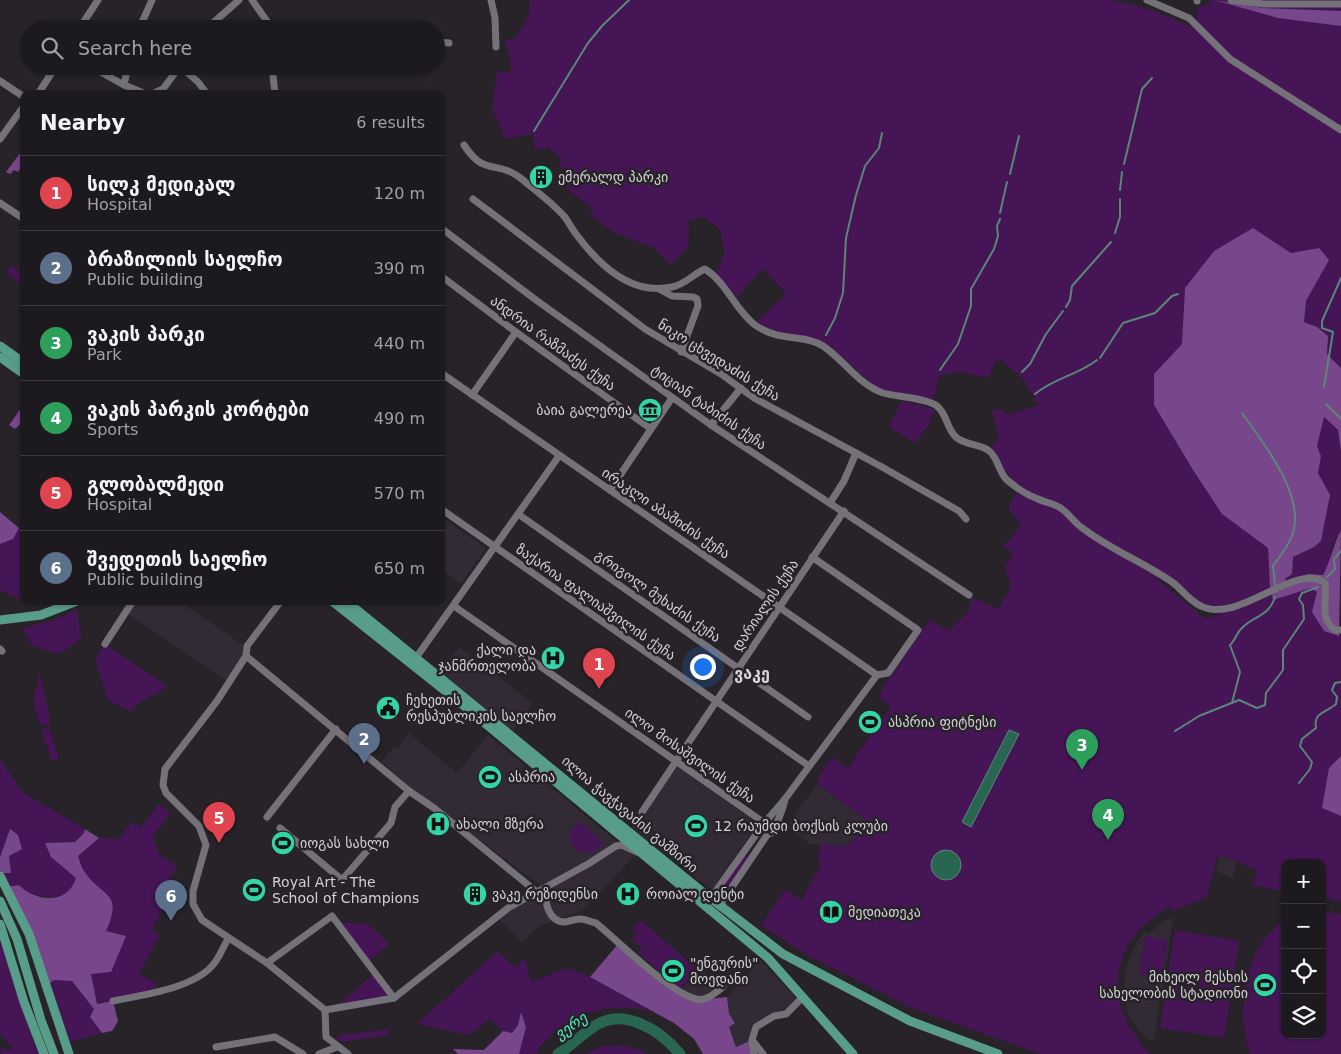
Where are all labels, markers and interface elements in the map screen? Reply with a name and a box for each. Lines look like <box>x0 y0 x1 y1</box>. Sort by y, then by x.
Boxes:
search box <box>20 20 445 75</box>
icon: search <box>38 34 66 62</box>
text: Search here <box>78 37 192 59</box>
text: Nearby <box>40 111 125 135</box>
text: 6 results <box>356 113 425 132</box>
building icon: ემერალდ პარკი <box>528 164 554 190</box>
place label: ემერალდ პარკი <box>558 169 668 185</box>
text: სილკ მედიკალ <box>87 173 235 195</box>
text: 1 <box>50 184 62 203</box>
text: 120 m <box>374 184 425 203</box>
text: Hospital <box>87 195 152 214</box>
text: ბრაზილიის საელჩო <box>87 248 283 270</box>
text: 2 <box>50 259 62 278</box>
text: 390 m <box>374 259 425 278</box>
text: Public building <box>87 270 204 289</box>
street label: ანდრია რაზმაძეს ქუჩა <box>487 292 619 394</box>
street label: ნიკო ცხვედაძის ქუჩა <box>655 316 783 404</box>
text: ვაკის პარკი <box>87 323 205 345</box>
text: 3 <box>50 334 62 353</box>
text: 440 m <box>374 334 425 353</box>
text: Park <box>87 345 122 364</box>
street label: ტიციან ტაბიძის ქუჩა <box>648 361 770 453</box>
museum icon: ბაია გალერეა <box>637 397 663 423</box>
text: ვაკის პარკის კორტები <box>87 398 309 420</box>
place label: ბაია გალერეა <box>536 402 632 418</box>
text: 4 <box>50 409 62 428</box>
text: 490 m <box>374 409 425 428</box>
text: Sports <box>87 420 138 439</box>
street label: ირაკლი აბაშიძის ქუჩა <box>599 464 733 562</box>
text: გლობალმედი <box>87 473 224 495</box>
text: 5 <box>50 484 62 503</box>
text: 570 m <box>374 484 425 503</box>
text: Hospital <box>87 495 152 514</box>
street label: ზაქარია ფალიაშვილის ქუჩა <box>513 541 679 663</box>
street label: გრიგოლ მუხაძის ქუჩა <box>592 547 724 645</box>
text: შვედეთის საელჩო <box>87 548 268 570</box>
street label: დარიალის ქუჩა <box>728 556 802 654</box>
text: 6 <box>50 559 62 578</box>
text: 650 m <box>374 559 425 578</box>
text: Public building <box>87 570 204 589</box>
place label: ქალი და ჯანმრთელობა <box>438 642 536 674</box>
hospital icon: ქალი და ჯანმრთელობა <box>540 645 566 671</box>
pin: 1 <box>583 648 615 689</box>
your location <box>690 654 716 680</box>
district label: ვაკე <box>734 664 770 683</box>
place label: ჩეხეთის რესპუბლიკის საელჩო <box>406 692 556 724</box>
public building icon: ჩეხეთის რესპუბლიკის საელჩო <box>375 695 401 721</box>
street label: ილო მოსაშვილის ქუჩა <box>622 704 758 806</box>
sports icon: ასპრია ფიტნესი <box>857 709 883 735</box>
place label: ასპრია ფიტნესი <box>888 714 996 730</box>
pin: 2 <box>348 723 380 764</box>
pin: 3 <box>1066 729 1098 770</box>
street label: ილია ჭავჭავაძის გამზირი <box>559 752 701 876</box>
sports icon: ასპრია <box>477 764 503 790</box>
place label: ასპრია <box>508 769 555 785</box>
pin: 4 <box>1092 799 1124 840</box>
pin: 5 <box>203 802 235 843</box>
hospital icon: ახალი მზერა <box>425 811 451 837</box>
sports icon: 12 რაუმდი ბოქსის კლუბი <box>683 813 709 839</box>
place label: ახალი მზერა <box>456 816 544 832</box>
place label: 12 რაუმდი ბოქსის კლუბი <box>714 818 888 834</box>
sports icon: იოგას სახლი <box>270 830 296 856</box>
place label: იოგას სახლი <box>300 835 389 851</box>
map controls <box>1281 859 1326 1039</box>
button: + <box>1281 859 1326 904</box>
place label: Royal Art - The School of Champions <box>272 874 419 906</box>
sports icon: Royal Art - The School of Champions <box>241 877 267 903</box>
pin: 6 <box>155 880 187 921</box>
building icon: ვაკე რეზიდენსი <box>462 881 488 907</box>
hospital icon: როიალ დენტი <box>615 881 641 907</box>
place label: ვაკე რეზიდენსი <box>492 886 598 902</box>
place label: როიალ დენტი <box>646 886 744 902</box>
library icon: მედიათეკა <box>818 899 844 925</box>
place label: მედიათეკა <box>848 904 921 920</box>
button: − <box>1281 904 1326 949</box>
button: locate <box>1281 949 1326 994</box>
place label: "ენგურის" მოედანი <box>690 955 758 987</box>
sports icon: "ენგურის" მოედანი <box>660 958 686 984</box>
place label: მიხეილ მესხის სახელობის სტადიონი <box>1099 969 1248 1001</box>
sports icon: მიხეილ მესხის სახელობის სტადიონი <box>1252 972 1278 998</box>
button: layers <box>1281 994 1326 1039</box>
water label: ვერე <box>551 1008 592 1044</box>

